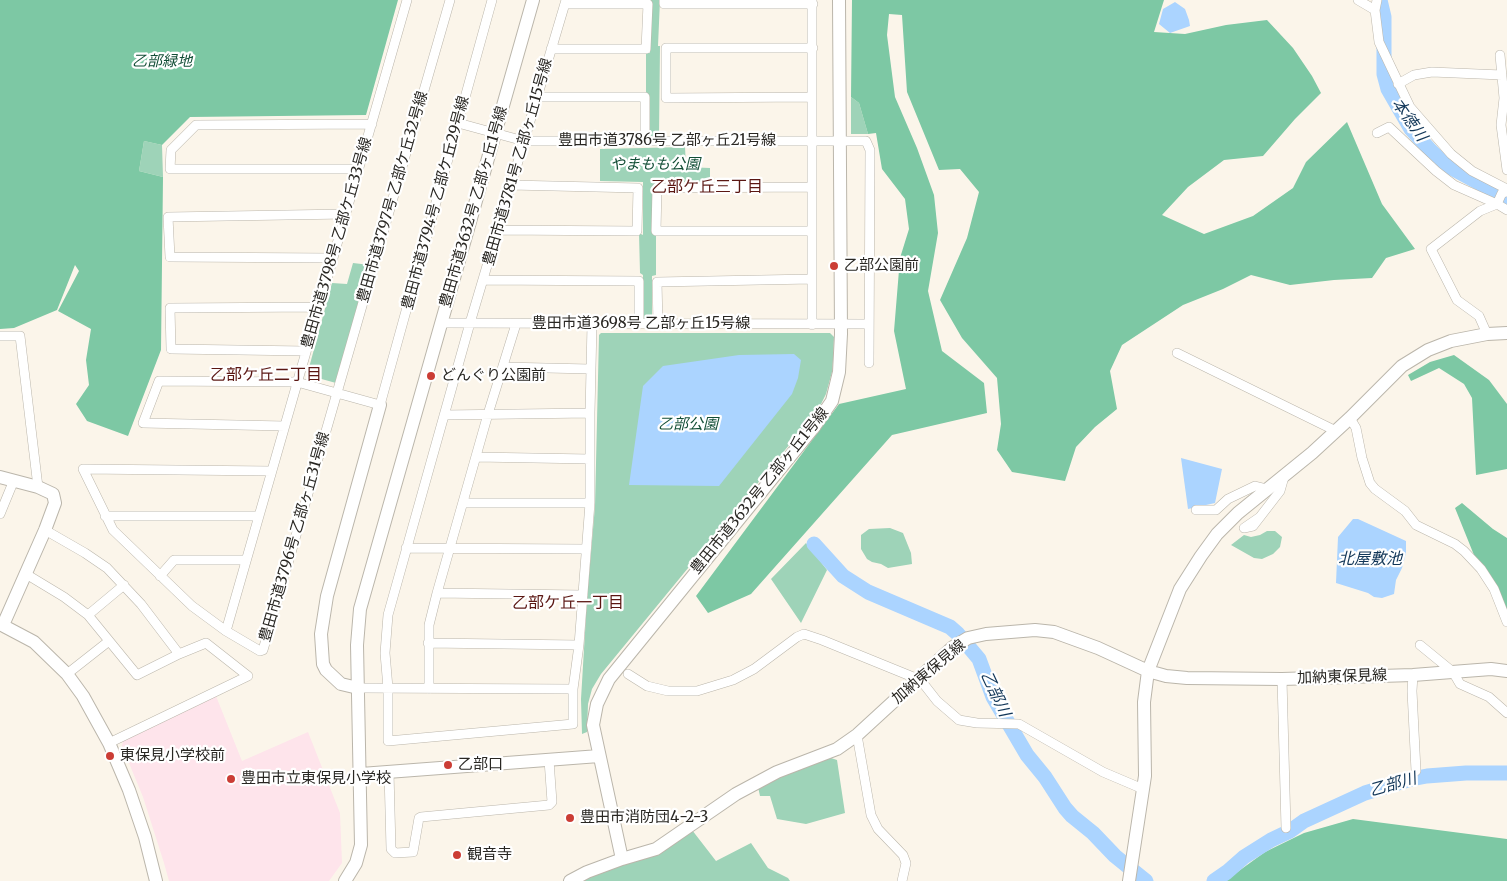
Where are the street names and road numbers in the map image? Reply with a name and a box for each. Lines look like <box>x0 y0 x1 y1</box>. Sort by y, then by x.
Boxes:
street label: 豊田市道3781号 乙部ヶ丘15号線 <box>480 56 556 268</box>
street label: 豊田市道3797号 乙部ケ丘32号線 <box>354 89 432 305</box>
street label: 豊田市道3794号 乙部ケ丘29号線 <box>399 94 473 312</box>
street label: 豊田市道3632号 乙部ヶ丘1号線 <box>437 104 511 310</box>
street label: 豊田市道3786号 乙部ヶ丘21号線 <box>558 132 776 150</box>
street label: 豊田市道3798号 乙部ケ丘33号線 <box>298 135 376 351</box>
street label: 豊田市道3698号 乙部ヶ丘15号線 <box>532 315 750 333</box>
street label: 豊田市道3632号 乙部ヶ丘1号線 <box>687 404 833 578</box>
street label: 豊田市道3796号 乙部ヶ丘31号線 <box>256 430 334 644</box>
street label: 加納東保見線 <box>889 636 969 708</box>
street label: 加納東保見線 <box>1297 666 1387 688</box>

